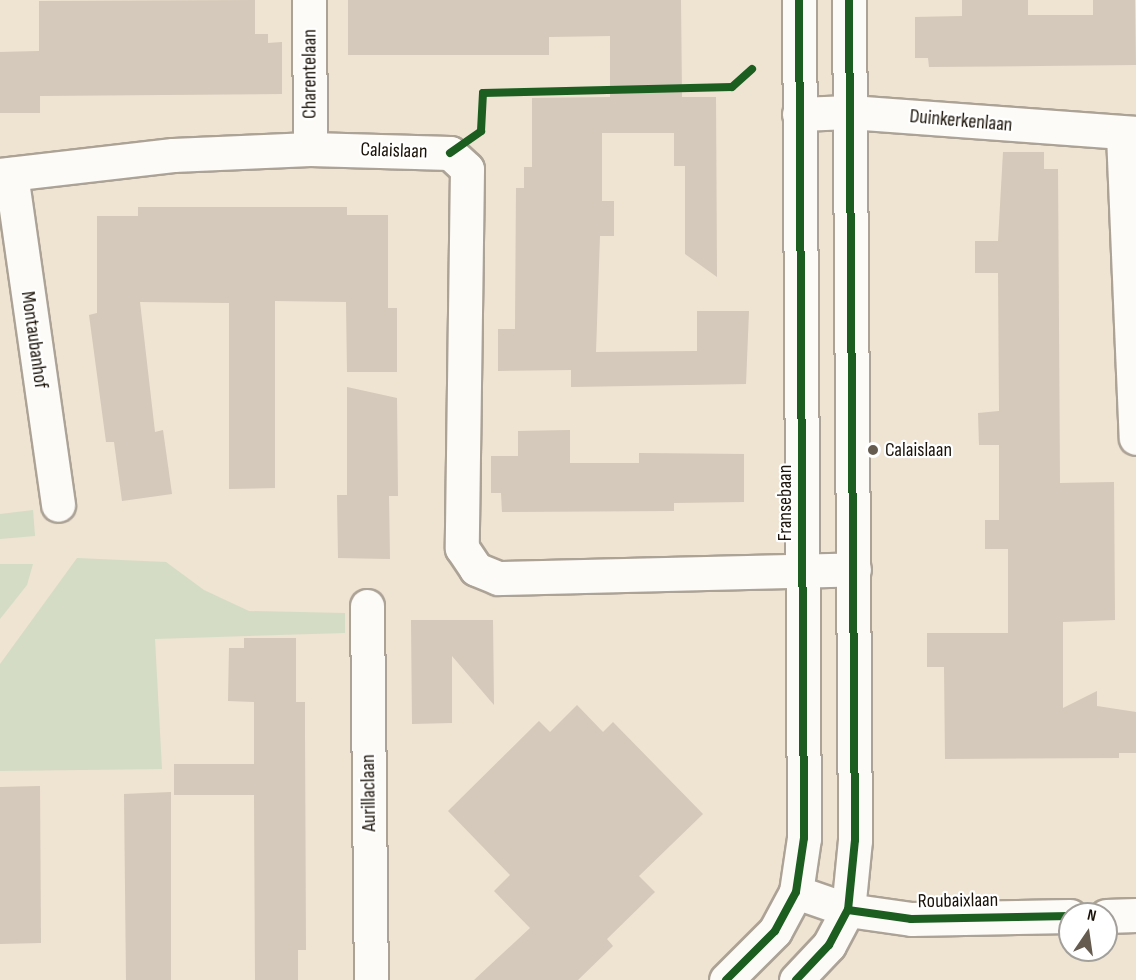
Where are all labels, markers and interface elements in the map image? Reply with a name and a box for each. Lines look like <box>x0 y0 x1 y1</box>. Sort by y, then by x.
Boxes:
street label: Charentelaan <box>298 29 322 119</box>
street label: Duinkerkenlaan <box>909 105 1013 137</box>
street label: Calaislaan <box>360 138 428 164</box>
street label: Montaubanhof <box>15 290 53 390</box>
place label: Calaislaan <box>885 438 952 462</box>
marker: Calaislaan <box>866 443 880 457</box>
street label: Fransebaan <box>773 465 797 541</box>
street label: Aurillaclaan <box>356 754 382 832</box>
street label: Roubaixlaan <box>918 888 998 914</box>
north arrow <box>1058 902 1118 962</box>
text: N <box>1085 906 1098 926</box>

